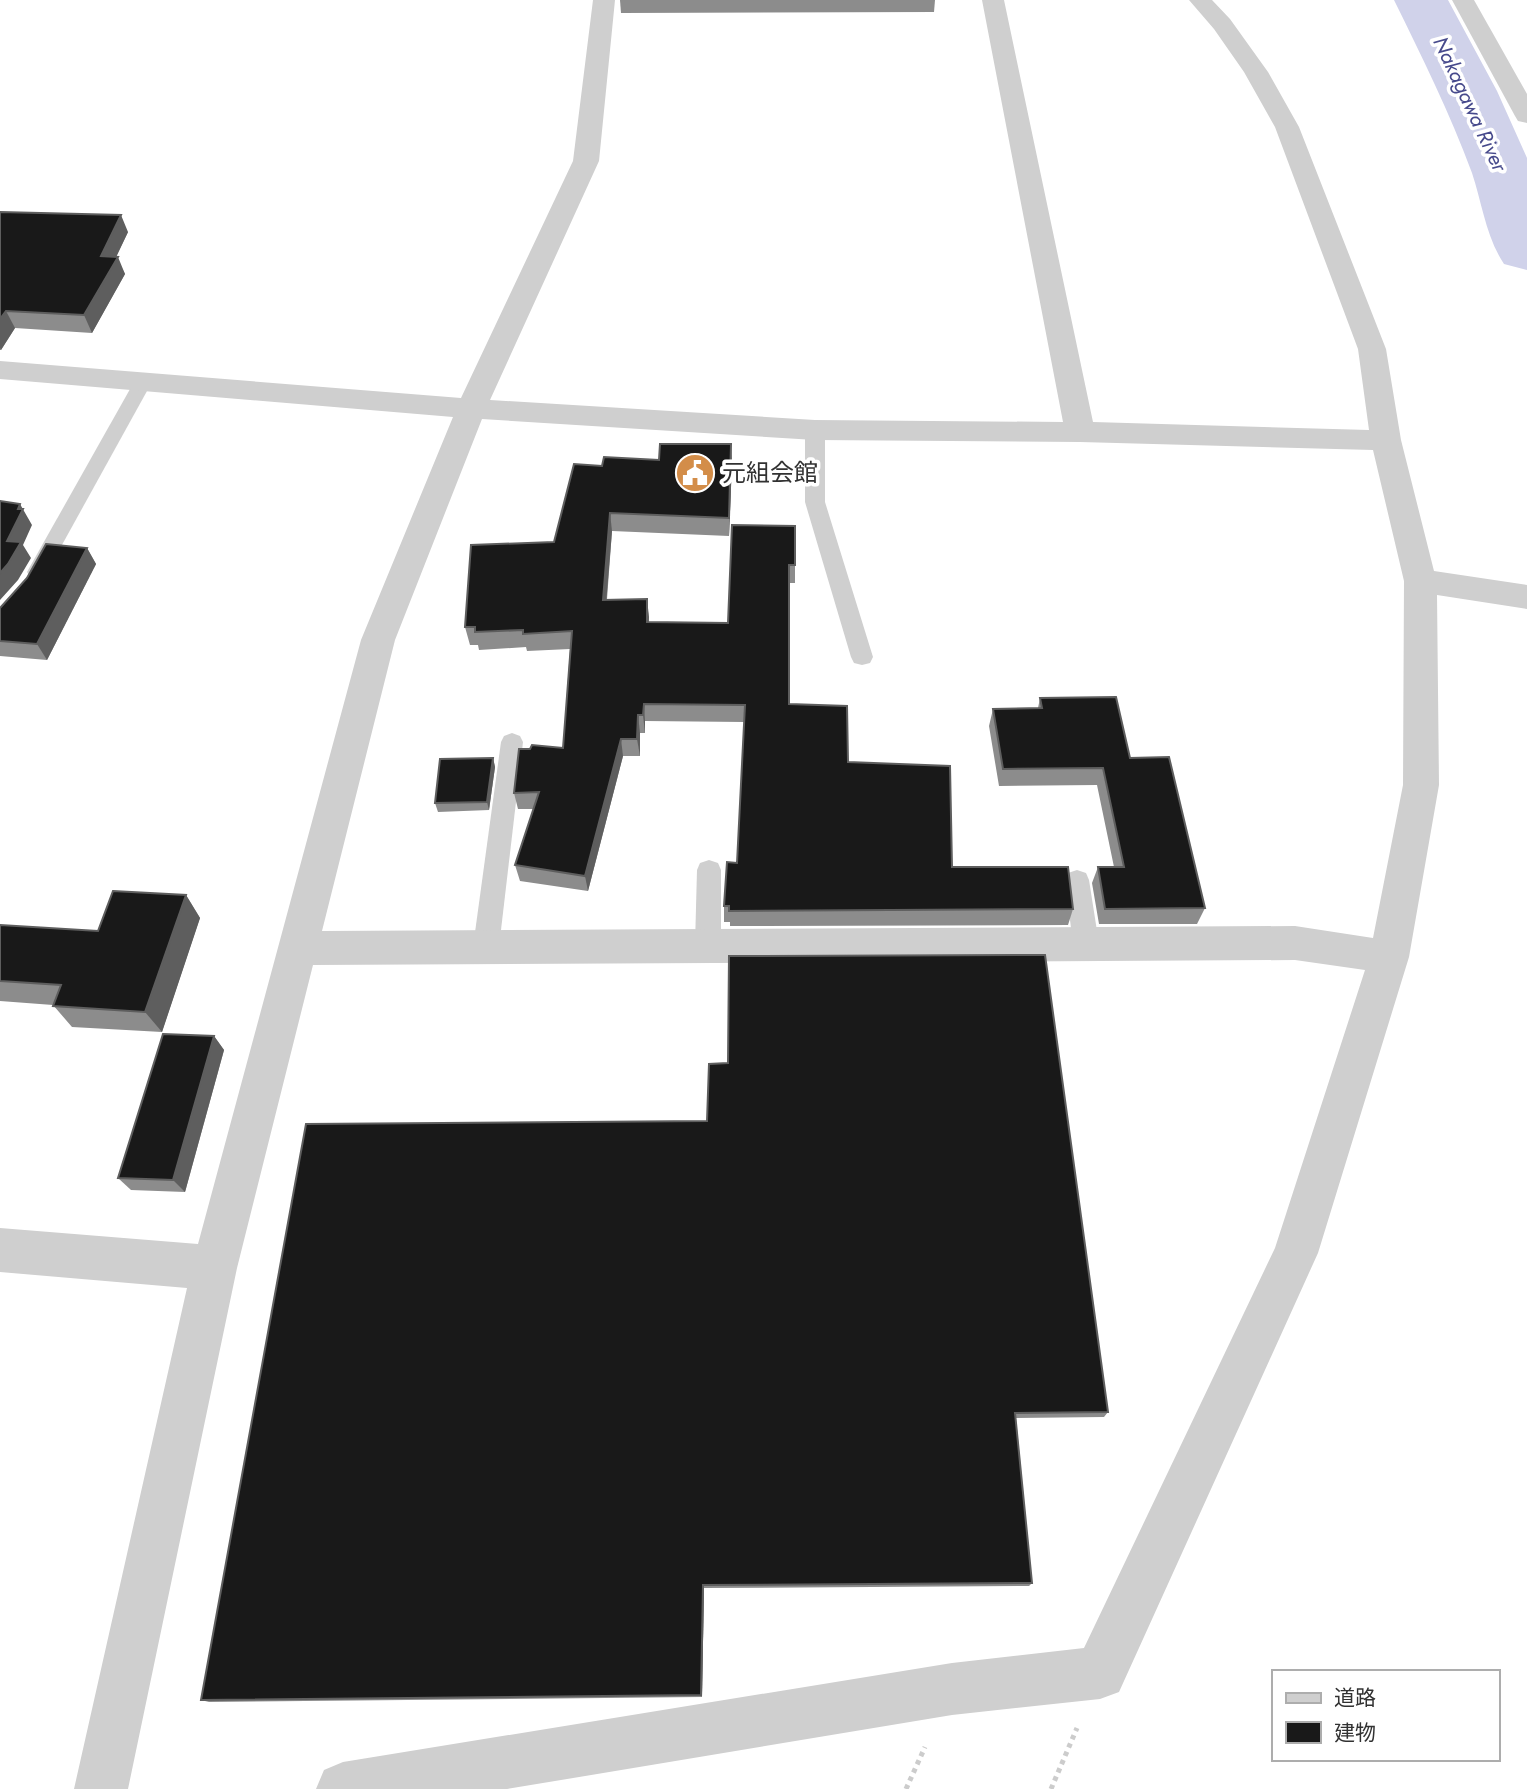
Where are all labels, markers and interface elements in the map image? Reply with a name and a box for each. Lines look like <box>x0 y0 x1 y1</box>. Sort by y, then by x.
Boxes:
water label: Nakagawa River <box>1426 32 1515 177</box>
public building icon: 元組会館 <box>674 452 716 494</box>
place label: 元組会館 <box>722 455 818 490</box>
legend <box>1272 1670 1499 1761</box>
text: 道路 <box>1334 1683 1376 1713</box>
text: 建物 <box>1334 1718 1376 1748</box>

